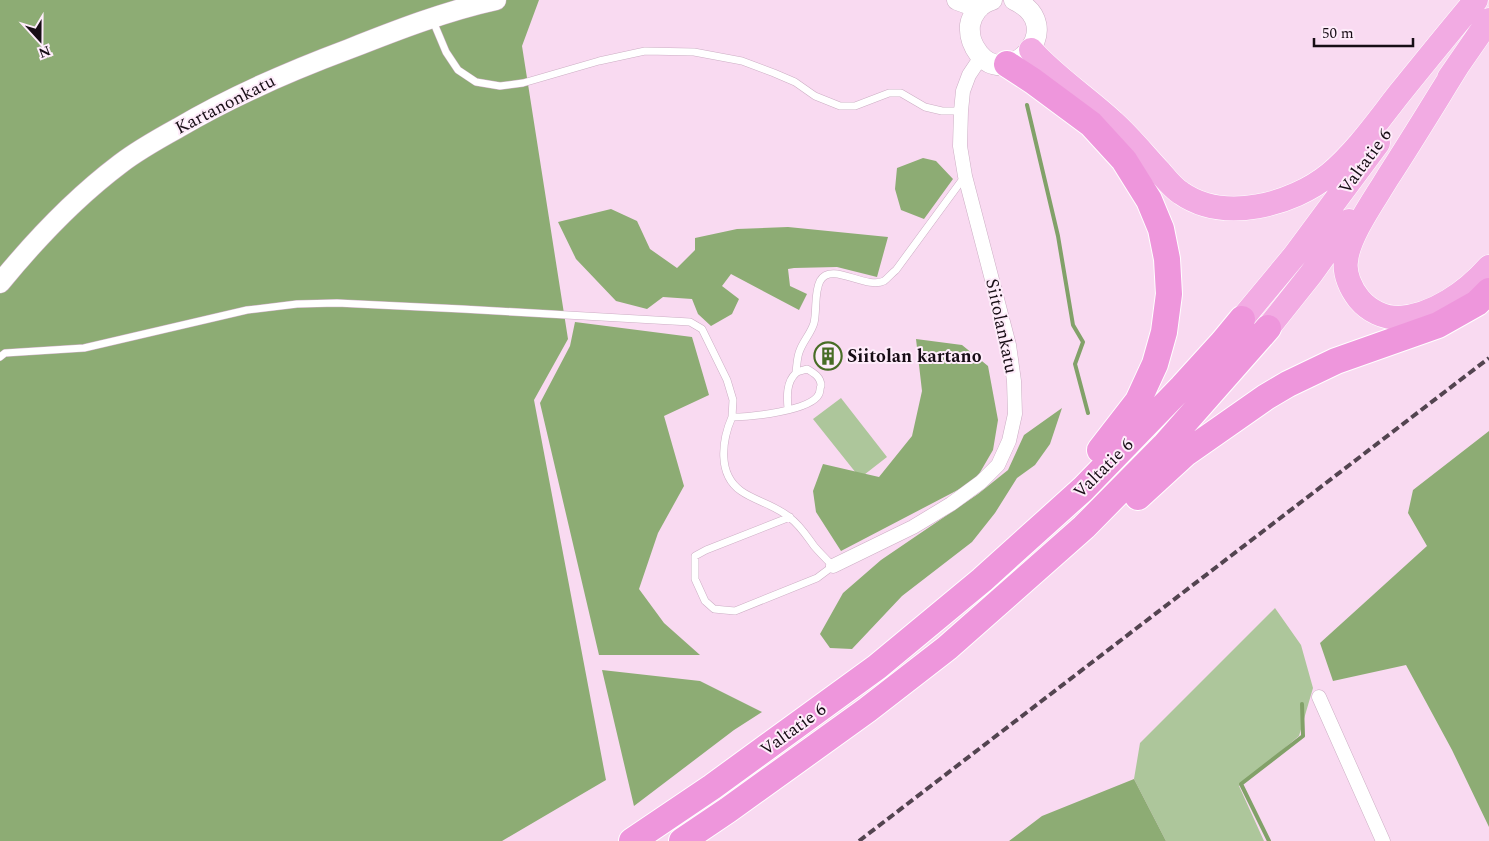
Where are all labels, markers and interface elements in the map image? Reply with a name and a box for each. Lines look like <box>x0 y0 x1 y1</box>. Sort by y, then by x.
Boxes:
north arrow <box>15 15 65 65</box>
scale bar <box>1314 15 1413 47</box>
text: 50 m <box>1322 22 1354 45</box>
text: N <box>35 40 54 64</box>
street label: Kartanonkatu <box>170 68 280 141</box>
street label: Valtatie 6 <box>1332 123 1399 200</box>
street label: Siitolankatu <box>978 276 1025 376</box>
building icon: Siitolan kartano <box>813 341 843 371</box>
place label: Siitolan kartano <box>847 343 982 370</box>
street label: Valtatie 6 <box>1067 432 1140 505</box>
street label: Valtatie 6 <box>755 696 832 763</box>

